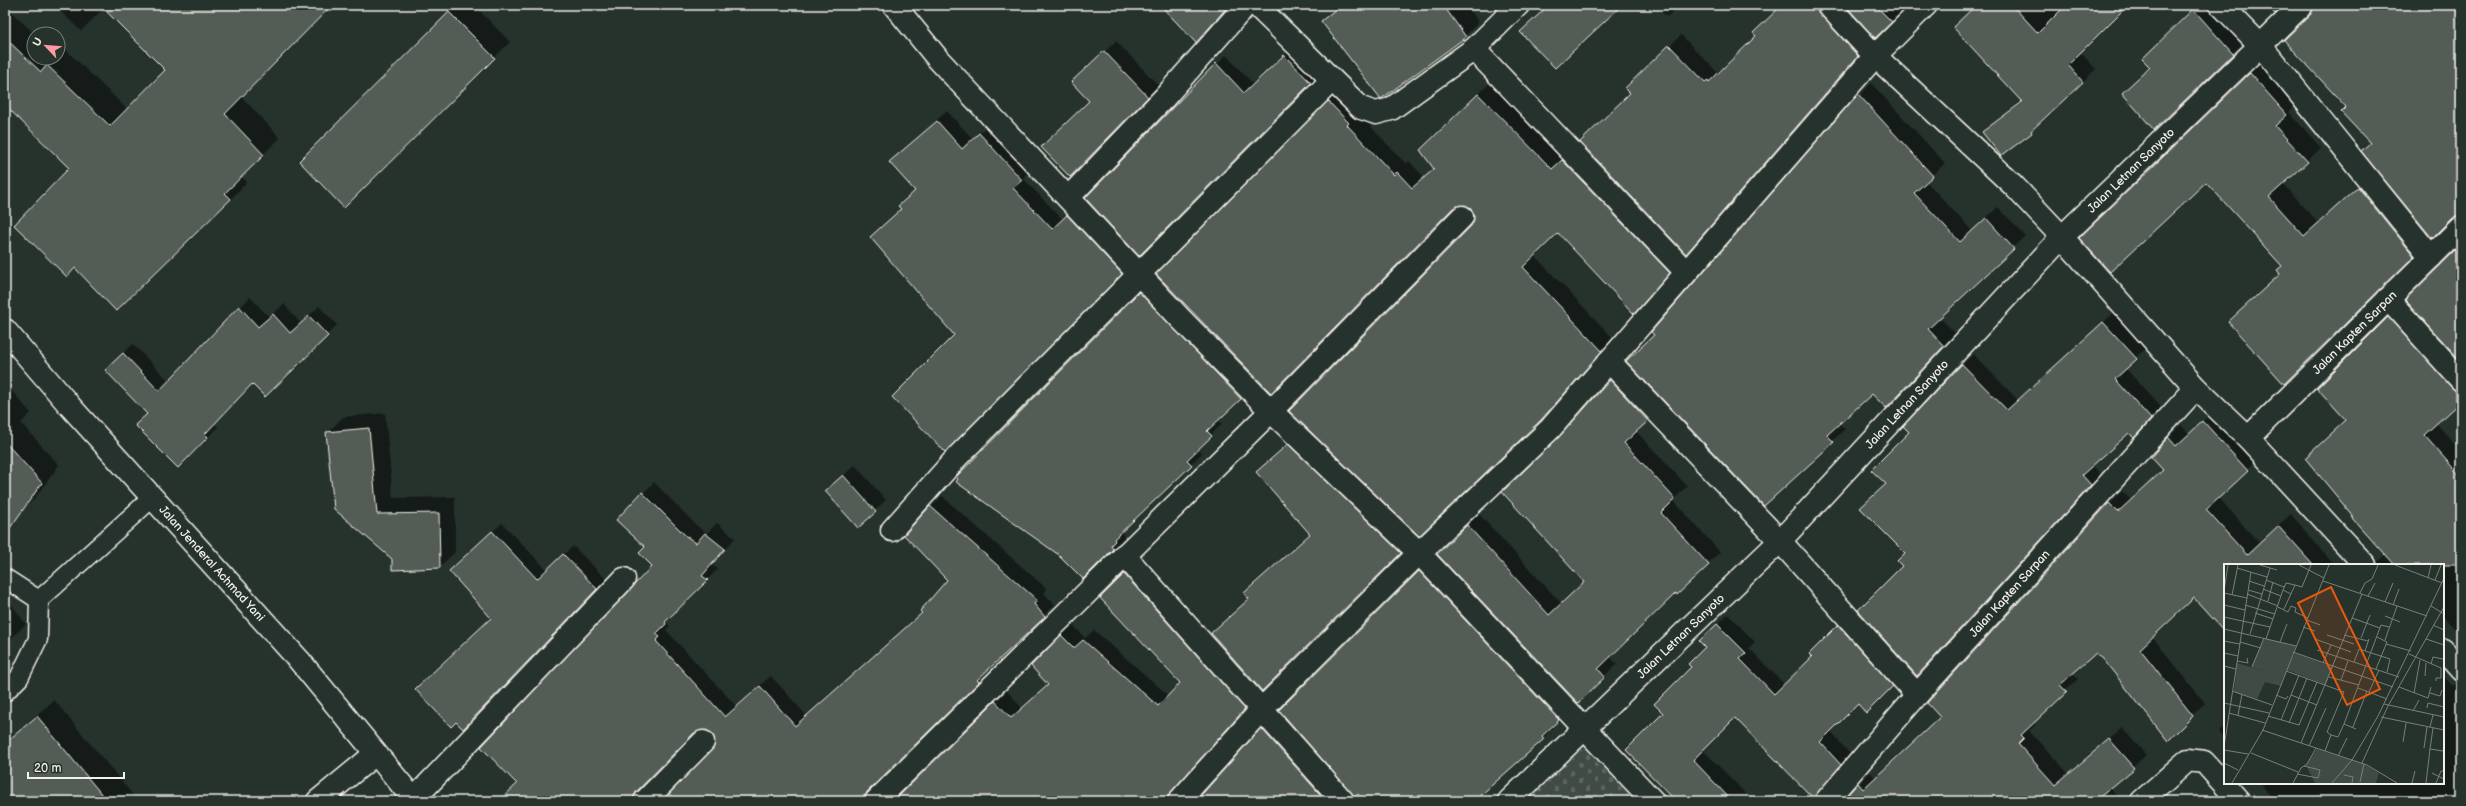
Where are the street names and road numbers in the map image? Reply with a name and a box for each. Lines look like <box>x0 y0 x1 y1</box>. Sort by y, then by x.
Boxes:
street label: Jalan Letnan Sanyoto <box>2084 125 2178 216</box>
street label: Jalan Kapten Sarpan <box>2309 287 2400 377</box>
street label: Jalan Letnan Sanyoto <box>1862 357 1952 452</box>
street label: Jalan Jenderal Achmad Yani <box>156 502 268 625</box>
street label: Jalan Kapten Sarpan <box>1966 546 2053 640</box>
street label: Jalan Letnan Sanyoto <box>1634 591 1728 682</box>

